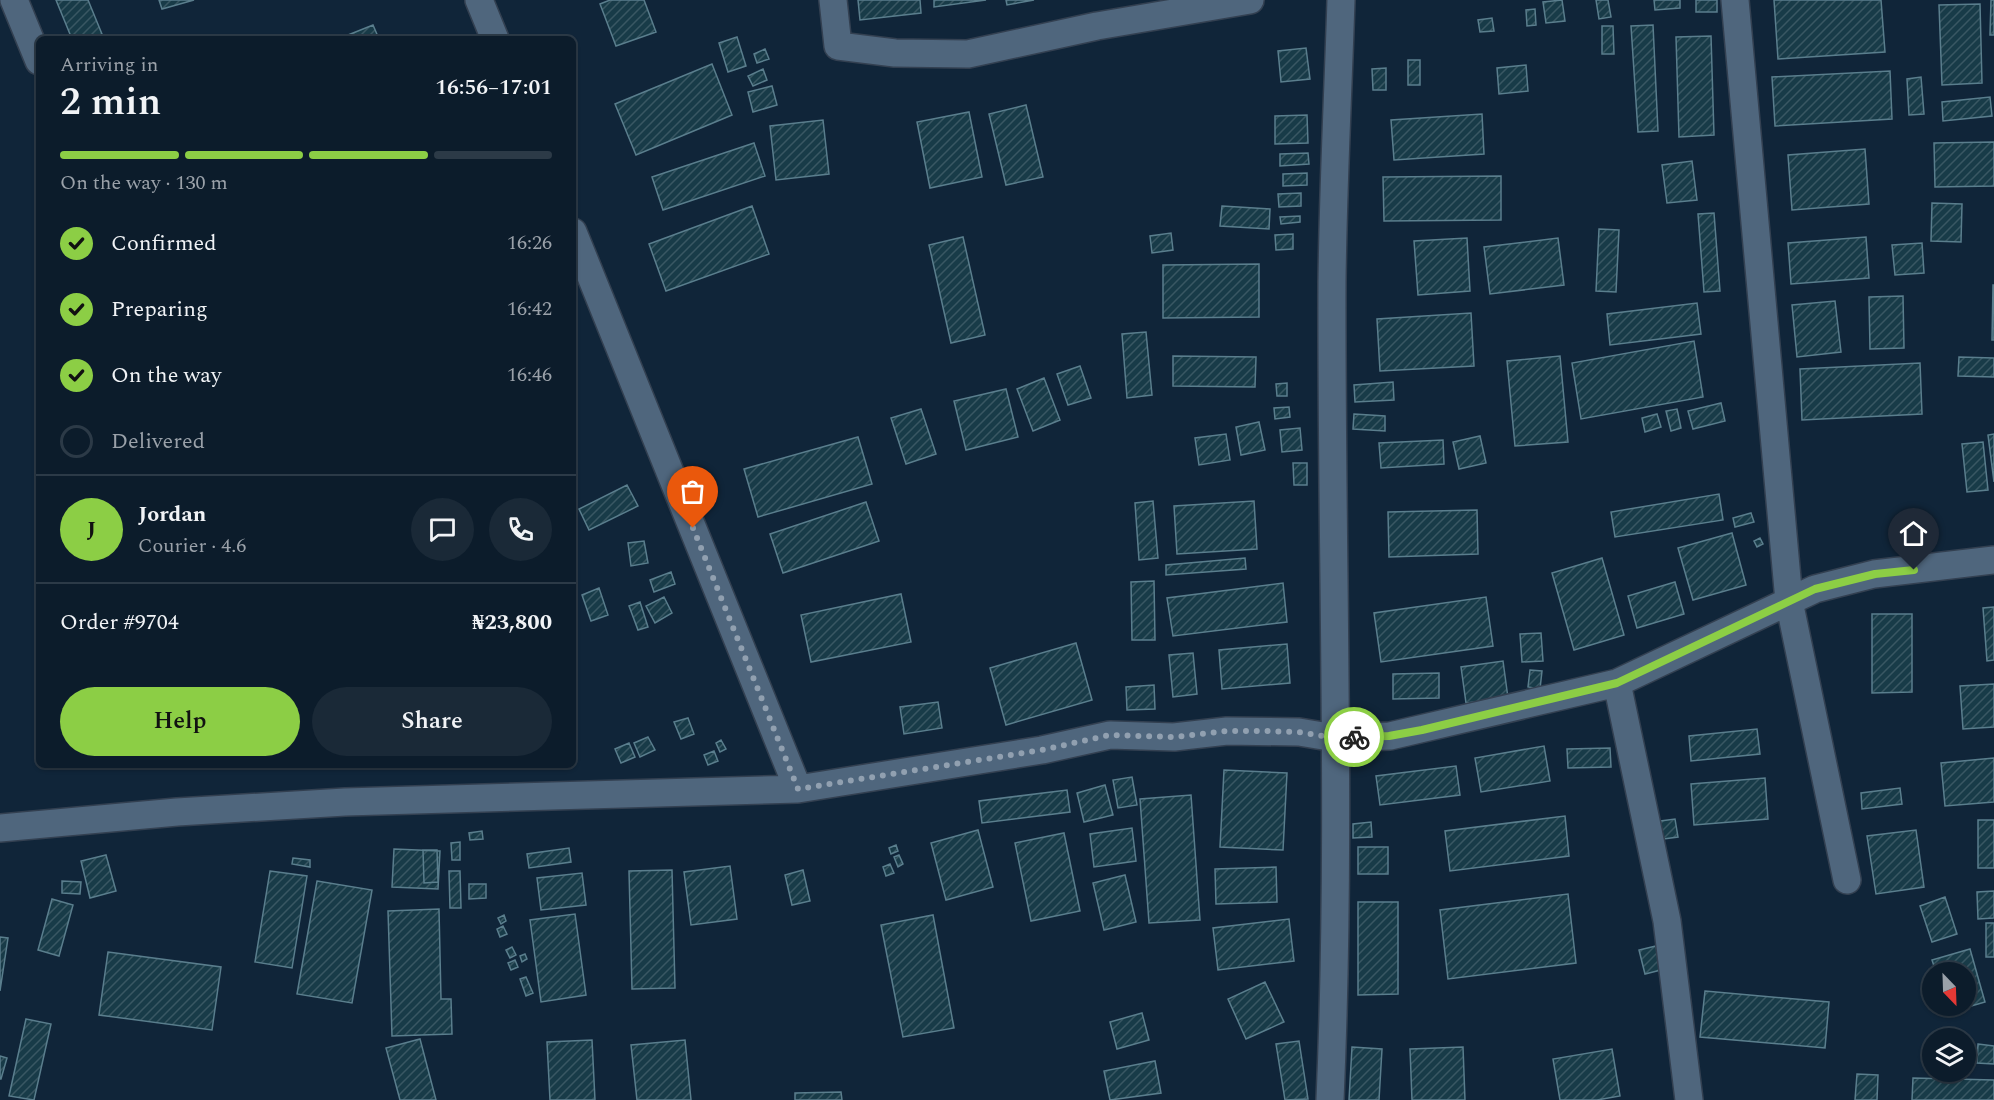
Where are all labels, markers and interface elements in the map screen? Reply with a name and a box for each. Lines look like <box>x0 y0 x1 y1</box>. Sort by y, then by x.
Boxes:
text: Arriving in <box>60 50 158 80</box>
text: 16:56–17:01 <box>435 71 552 104</box>
text: 2 min <box>60 73 161 132</box>
text: On the way · 130 m <box>60 168 228 198</box>
icon: check <box>60 227 93 260</box>
text: Confirmed <box>111 227 217 260</box>
text: 16:26 <box>507 228 552 258</box>
icon: check <box>60 293 93 326</box>
text: Preparing <box>111 293 208 326</box>
text: 16:42 <box>507 294 552 324</box>
icon: check <box>60 359 93 392</box>
text: On the way <box>111 359 222 392</box>
text: 16:46 <box>507 360 552 390</box>
text: Delivered <box>111 425 205 458</box>
pin <box>667 466 718 528</box>
icon: bag <box>676 475 709 508</box>
text: Jordan <box>138 498 206 531</box>
button: chat <box>411 498 474 561</box>
button: phone <box>489 498 552 561</box>
pin <box>1888 508 1939 570</box>
text: J <box>87 513 96 546</box>
icon: home <box>1897 517 1930 550</box>
text: Courier · 4.6 <box>138 531 246 561</box>
text: Order #9704 <box>60 606 179 639</box>
text: ₦23,800 <box>472 606 552 639</box>
button: Help <box>60 687 300 756</box>
button: Share <box>312 687 552 756</box>
courier <box>1324 707 1384 767</box>
icon: bike <box>1338 721 1371 754</box>
north arrow <box>1922 962 1976 1016</box>
map controls <box>1922 962 1976 1082</box>
button: layers <box>1922 1028 1976 1082</box>

